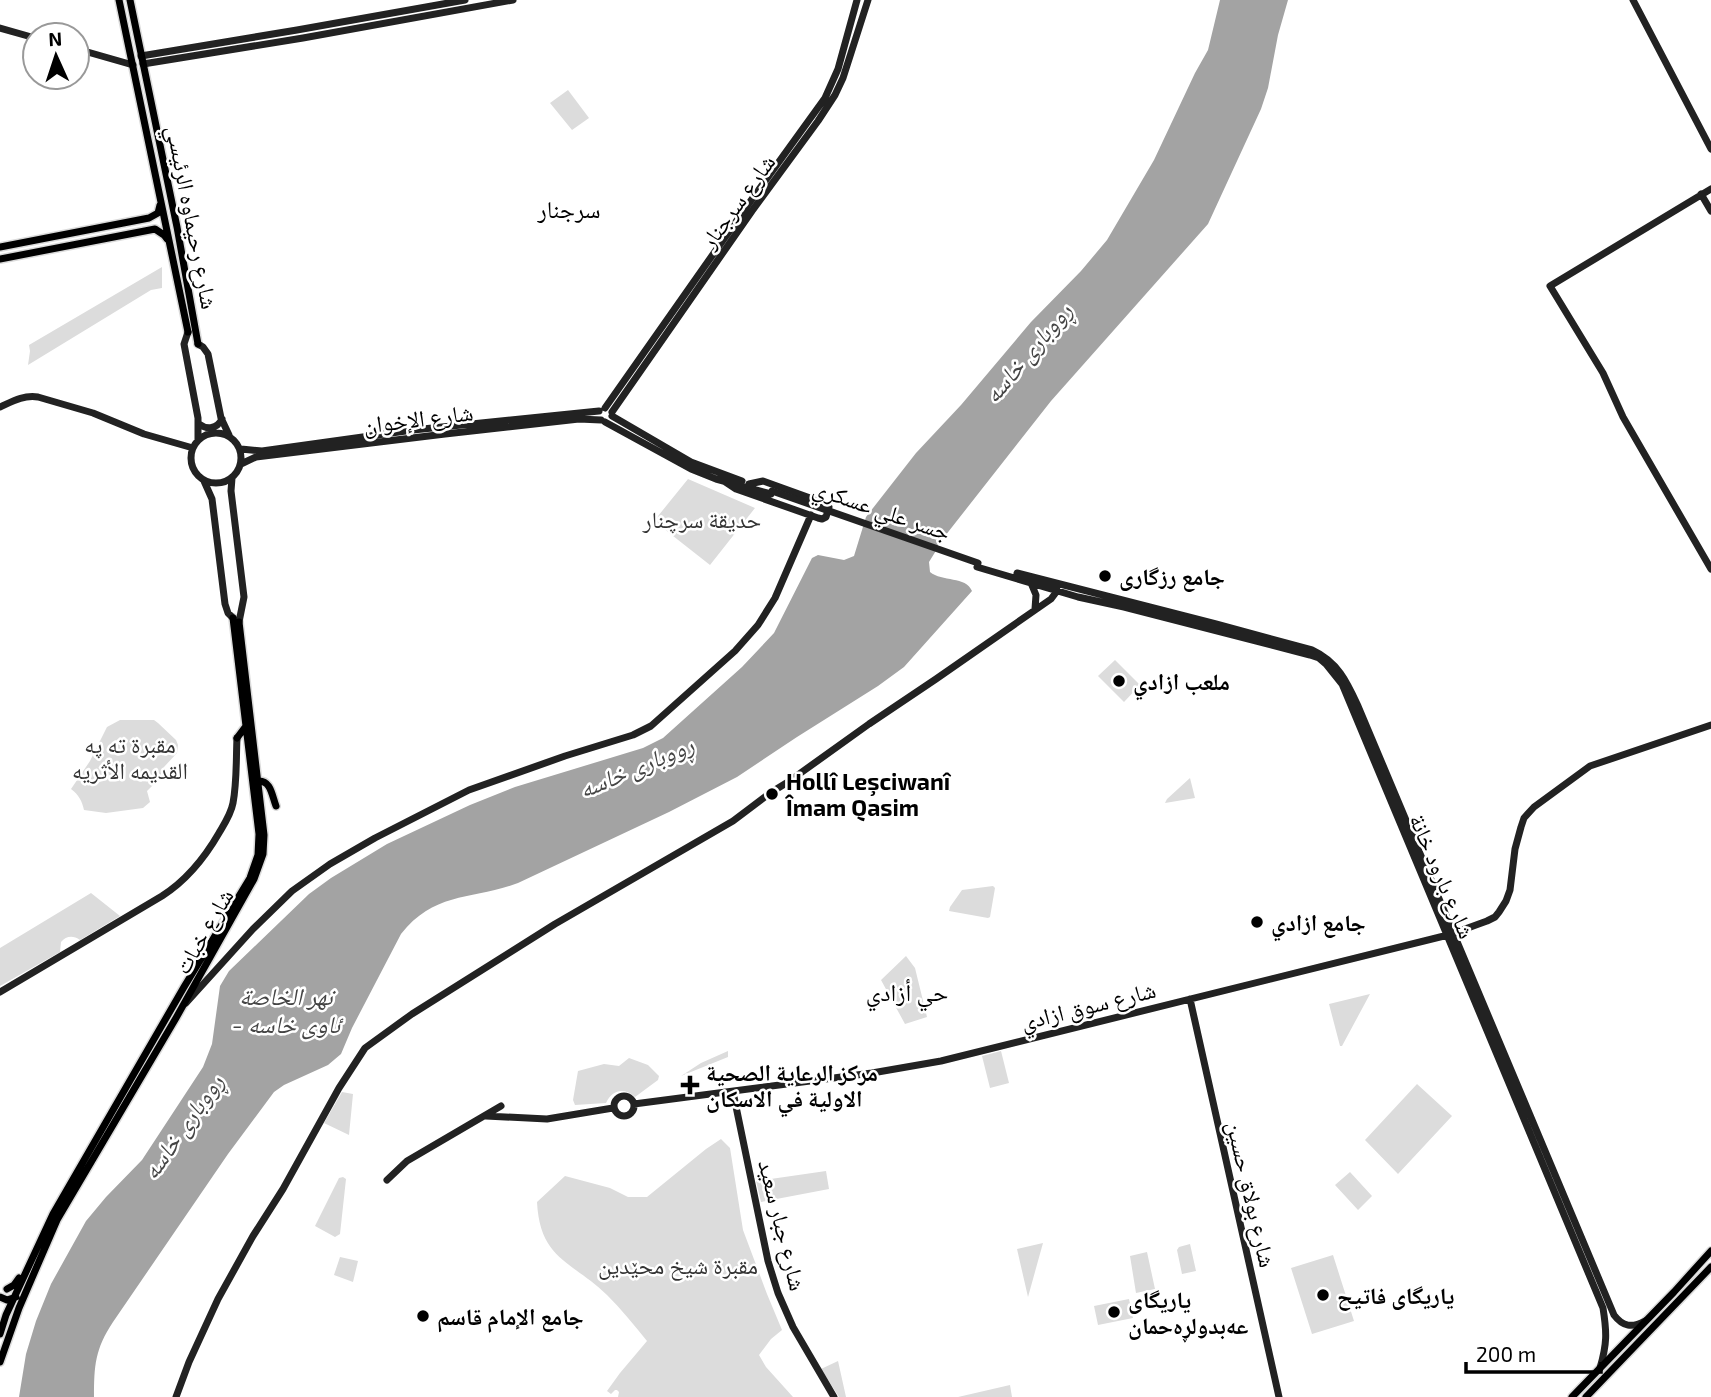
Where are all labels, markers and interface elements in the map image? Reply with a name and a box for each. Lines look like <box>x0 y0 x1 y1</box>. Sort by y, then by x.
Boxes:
north arrow <box>21 21 91 91</box>
text: N <box>48 27 63 50</box>
street label: شارع رحيماوه الرئيسي <box>156 123 225 312</box>
street label: شارع سرجنار <box>693 149 782 255</box>
district label: سرجنار <box>536 194 601 223</box>
water label: ڕووباری خاسە <box>977 296 1081 411</box>
street label: شارع الإخوان <box>361 397 475 441</box>
street label: جسر علي عسكري <box>808 472 954 551</box>
park label: حديقة سرچنار <box>642 505 761 534</box>
place label: جامع رزگاری <box>1119 562 1225 592</box>
marker: جامع رزگاری <box>1097 568 1113 584</box>
place label: ملعب ازادي <box>1133 667 1230 701</box>
marker: ملعب ازادي <box>1111 673 1127 689</box>
water label: ڕووباری خاسە <box>574 729 700 808</box>
park label: مقبرة ته په القديمه الأثريه <box>72 730 188 784</box>
place label: Hollî Leşciwanî Îmam Qasim <box>785 767 952 822</box>
marker: Hollî Leşciwanî Îmam Qasim <box>764 786 780 802</box>
street label: شارع بارود خانة <box>1402 810 1482 943</box>
street label: شارع خبات <box>167 883 240 980</box>
place label: جامع ازادي <box>1271 908 1366 942</box>
marker: جامع ازادي <box>1249 914 1265 930</box>
street label: شارع سوق ازادي <box>1018 975 1160 1041</box>
district label: حي أزادي <box>866 977 948 1012</box>
water label: نهر الخاصة - ئاوی خاسە <box>232 981 344 1040</box>
place label: مركز الرعاية الصحية الاولية في الاسكان <box>706 1058 878 1118</box>
water label: ڕووباری خاسە <box>135 1068 233 1187</box>
marker: مركز الرعاية الصحية الاولية في الاسكان <box>680 1075 700 1095</box>
street label: شارع بولاق حسين <box>1220 1118 1282 1270</box>
street label: شارع جبار سعيد <box>751 1157 813 1294</box>
park label: مقبرة شيخ محێدین <box>598 1251 758 1281</box>
place label: یاریگای فاتیح <box>1337 1281 1454 1311</box>
place label: یاریگای عەبدولڕەحمان <box>1128 1285 1248 1343</box>
marker: یاریگای فاتیح <box>1315 1287 1331 1303</box>
place label: جامع الإمام قاسم <box>437 1302 584 1333</box>
marker: یاریگای عەبدولڕەحمان <box>1106 1304 1122 1320</box>
marker: جامع الإمام قاسم <box>415 1308 431 1324</box>
scale bar <box>1466 1330 1601 1374</box>
text: 200 m <box>1476 1341 1536 1366</box>

